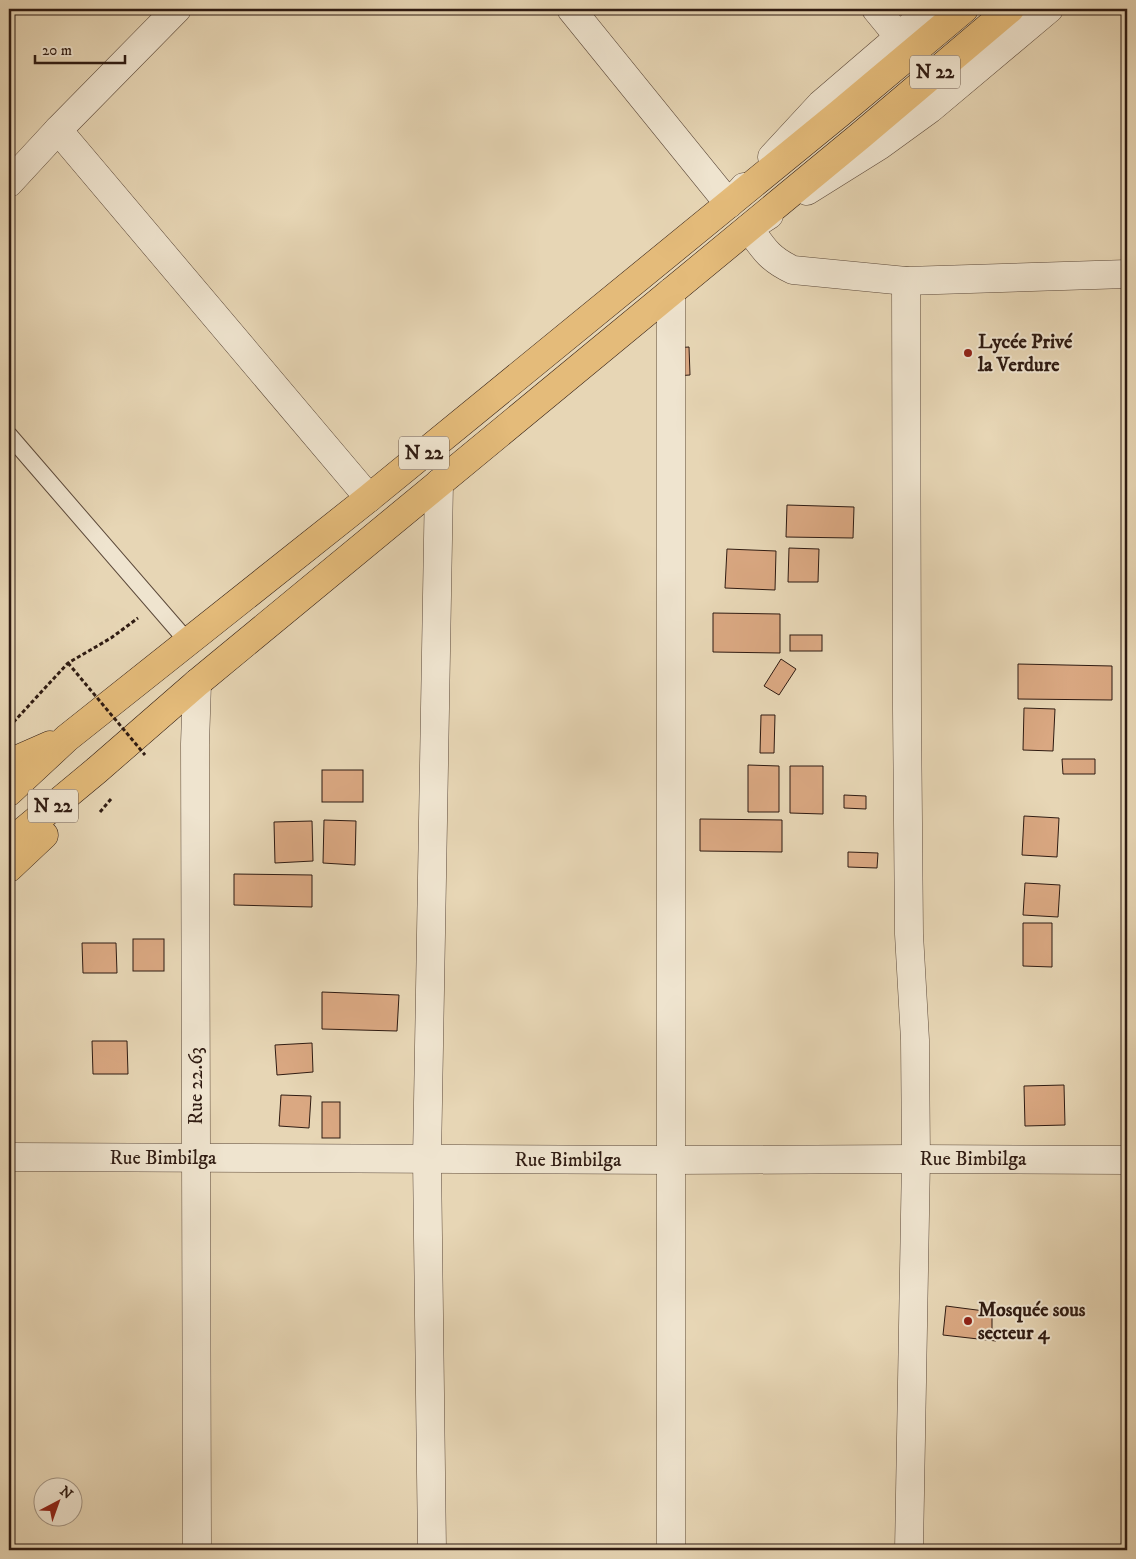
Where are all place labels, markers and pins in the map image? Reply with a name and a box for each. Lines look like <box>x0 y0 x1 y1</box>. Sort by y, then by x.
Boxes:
place label: Lycée Privé la Verdure <box>977 330 1073 378</box>
marker: Lycée Privé la Verdure <box>962 347 974 359</box>
place label: Mosquée sous secteur 4 <box>978 1298 1086 1346</box>
marker: Mosquée sous secteur 4 <box>962 1315 974 1327</box>

